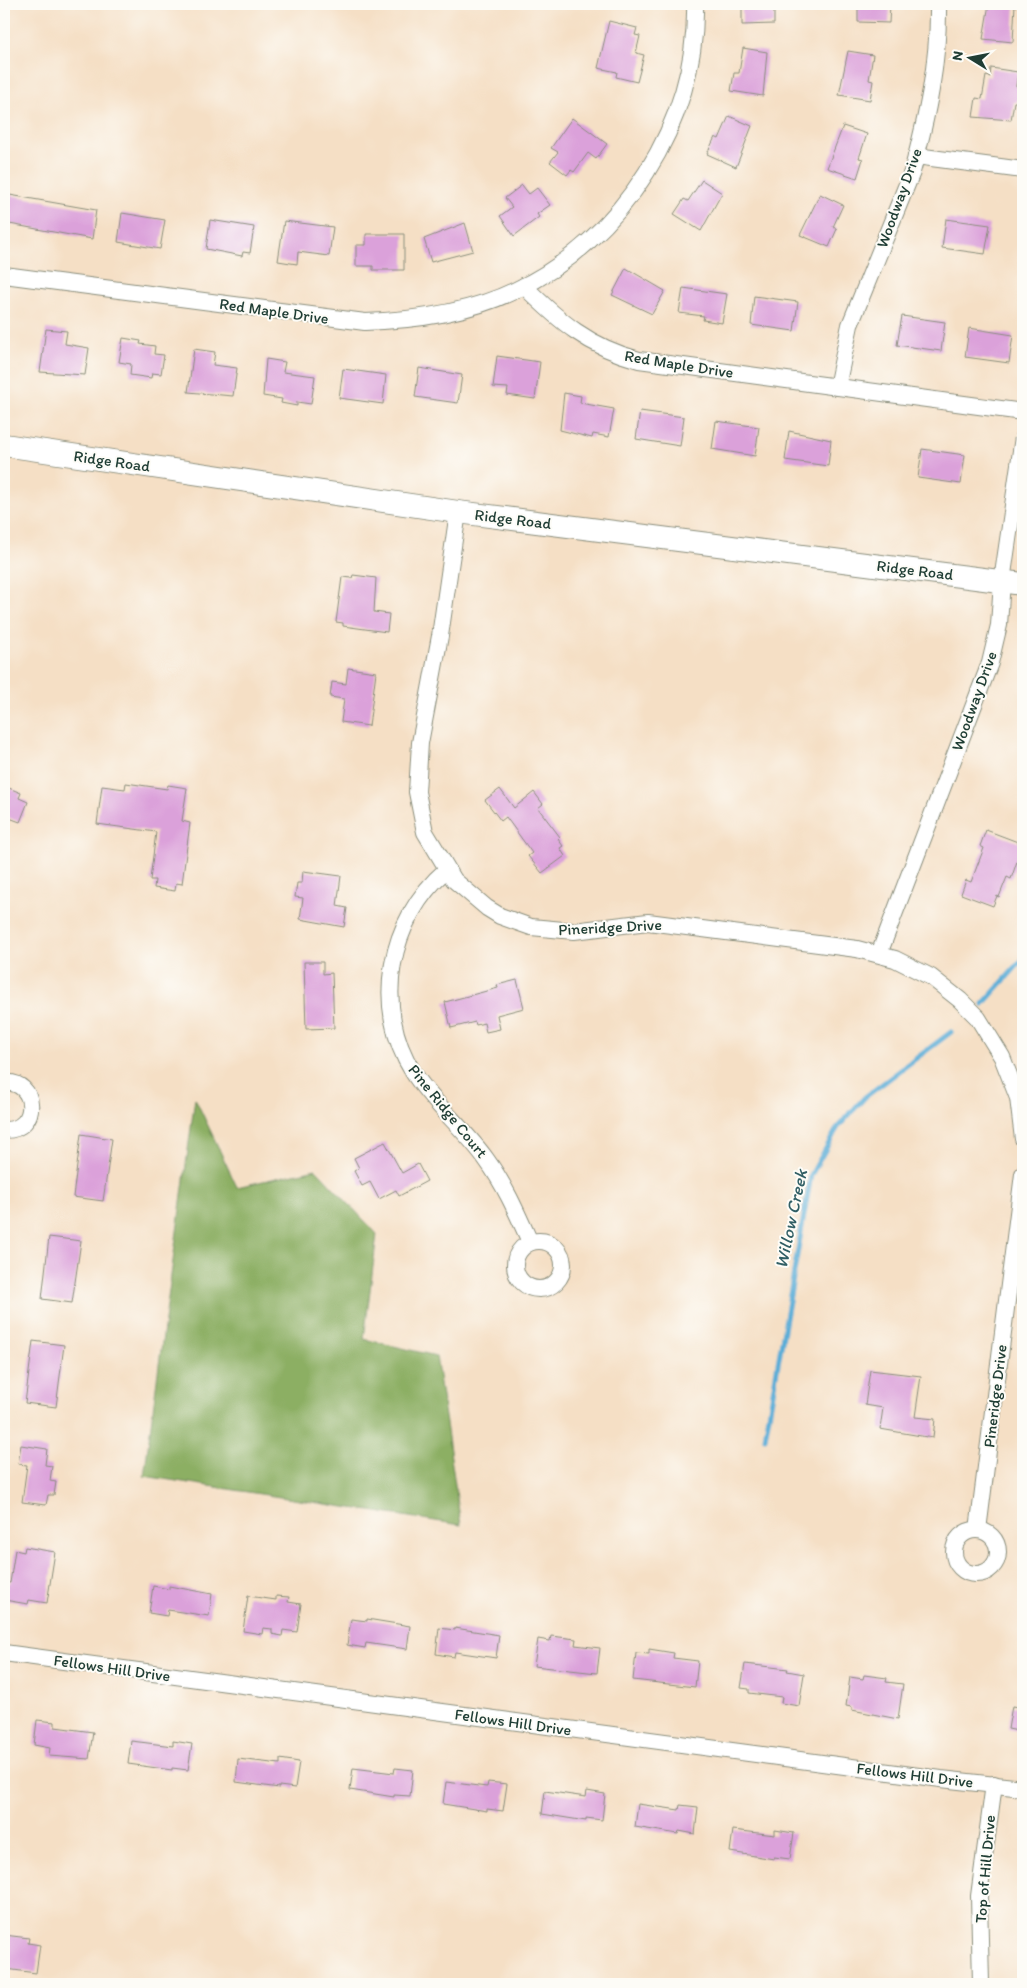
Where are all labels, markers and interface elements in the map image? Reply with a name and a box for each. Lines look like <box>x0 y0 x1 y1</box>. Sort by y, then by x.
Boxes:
north arrow <box>944 32 994 82</box>
text: N <box>948 50 967 62</box>
street label: Woodway Drive <box>872 146 926 250</box>
street label: Red Maple Drive <box>218 294 330 328</box>
street label: Red Maple Drive <box>623 346 735 382</box>
street label: Ridge Road <box>73 446 152 476</box>
street label: Ridge Road <box>474 505 553 533</box>
street label: Ridge Road <box>876 556 955 584</box>
street label: Woodway Drive <box>947 649 1001 753</box>
street label: Pineridge Drive <box>558 915 663 939</box>
street label: Pine Ridge Court <box>404 1060 492 1162</box>
water label: Willow Creek <box>770 1166 813 1271</box>
street label: Pineridge Drive <box>979 1343 1011 1449</box>
street label: Fellows Hill Drive <box>52 1650 172 1686</box>
street label: Fellows Hill Drive <box>453 1704 573 1740</box>
street label: Fellows Hill Drive <box>856 1758 974 1792</box>
street label: Top of Hill Drive <box>971 1814 999 1924</box>

